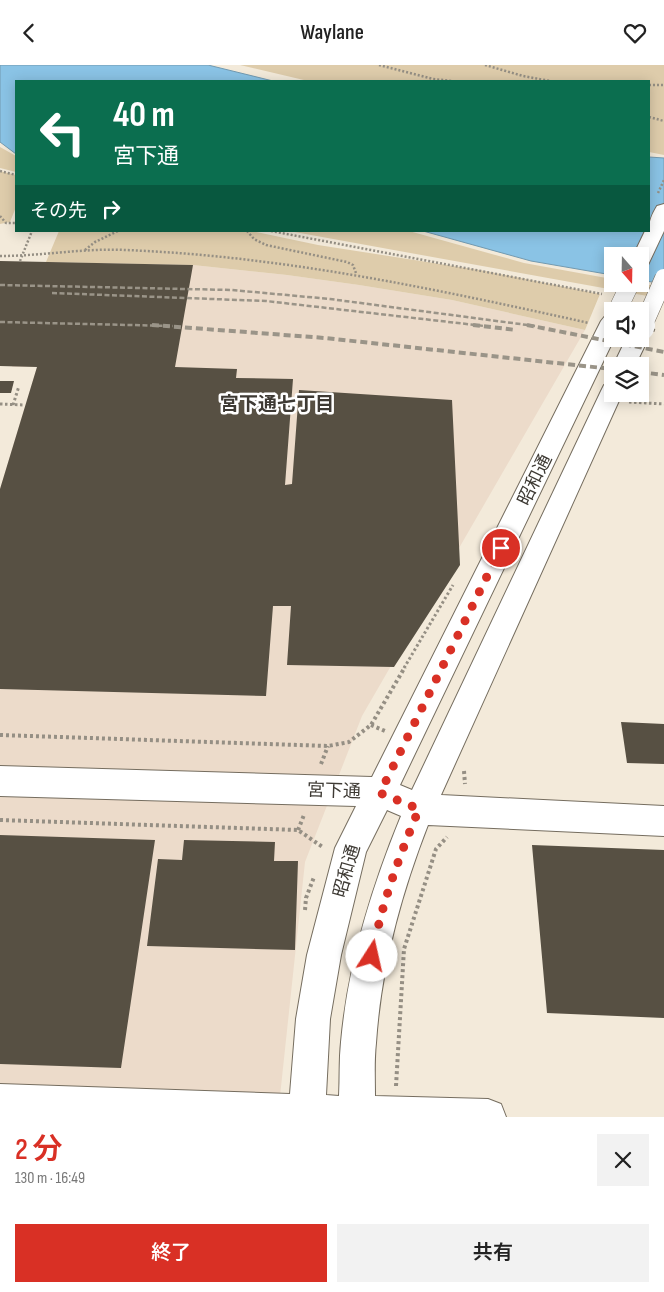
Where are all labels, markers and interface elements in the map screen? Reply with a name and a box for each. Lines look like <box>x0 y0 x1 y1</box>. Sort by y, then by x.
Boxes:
icon: back <box>15 19 43 47</box>
text: Waylane <box>300 19 364 46</box>
icon: heart <box>621 19 649 47</box>
text: 40 m <box>113 94 175 137</box>
icon: left <box>30 100 95 165</box>
text: 宮下通 <box>113 143 179 170</box>
icon: right <box>97 195 125 223</box>
text: その先 <box>30 200 87 223</box>
north arrow <box>604 247 649 293</box>
map controls <box>604 247 649 402</box>
button: sound <box>604 302 649 347</box>
button: layers <box>604 357 649 402</box>
district label: 宮下通七丁目 <box>220 393 334 416</box>
street label: 昭和通 <box>514 451 556 509</box>
pin <box>480 527 522 569</box>
icon: arrive <box>487 534 515 562</box>
street label: 宮下通 <box>307 780 361 802</box>
street label: 昭和通 <box>329 842 365 900</box>
position arrow <box>345 929 397 981</box>
text: 2 分 <box>15 1132 63 1168</box>
button: close <box>597 1134 649 1186</box>
text: 130 m · 16:49 <box>15 1169 85 1188</box>
button: 終了 <box>15 1224 327 1282</box>
button: 共有 <box>337 1224 649 1282</box>

